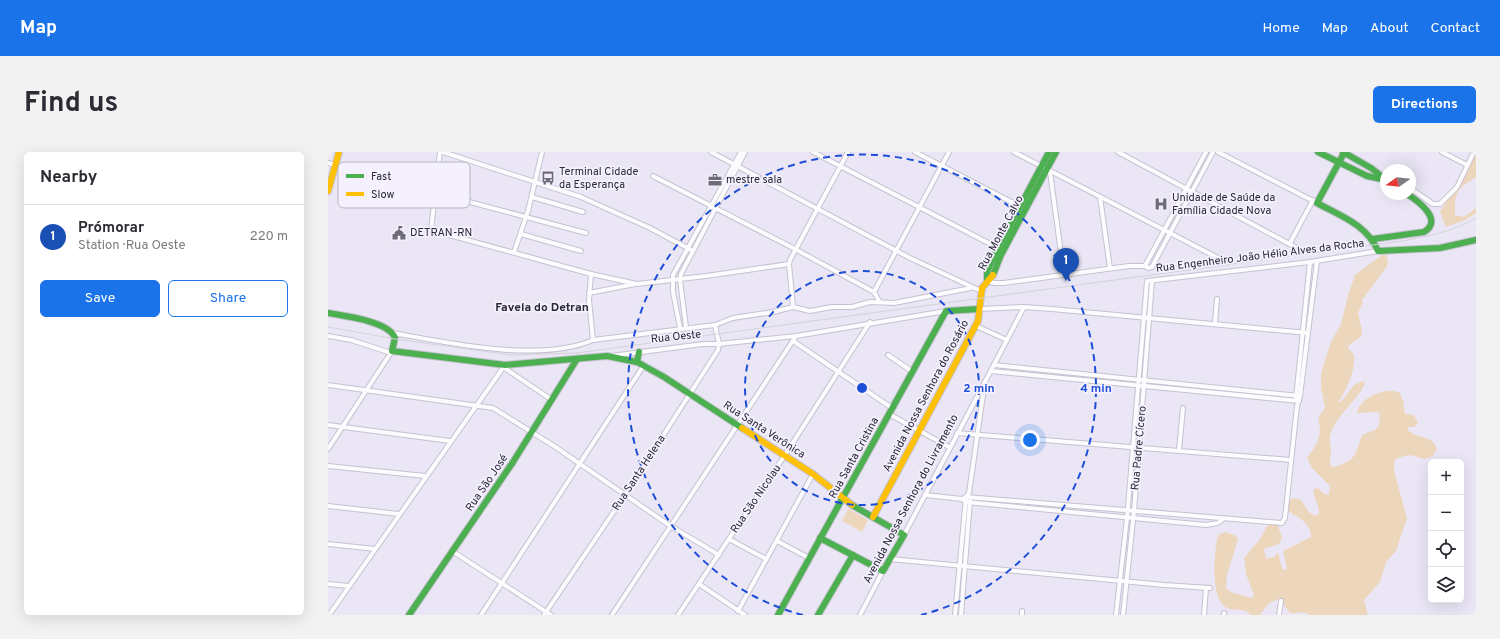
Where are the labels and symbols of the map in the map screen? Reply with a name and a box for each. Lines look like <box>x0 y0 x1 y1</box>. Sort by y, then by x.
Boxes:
legend <box>338 162 470 208</box>
north arrow <box>1380 164 1416 200</box>
place label: Terminal Cidade da Esperança <box>559 165 639 192</box>
text: Fast <box>371 170 391 184</box>
bus stop icon: Terminal Cidade da Esperança <box>540 170 556 186</box>
office icon: mestre sala <box>707 172 723 188</box>
place label: mestre sala <box>726 173 782 187</box>
text: Slow <box>371 188 394 202</box>
place label: Unidade de Saúde da Família Cidade Nova <box>1172 191 1276 218</box>
street label: Rua Monte Calvo <box>975 193 1027 273</box>
hospital icon: Unidade de Saúde da Família Cidade Nova <box>1153 196 1169 212</box>
public building icon: DETRAN-RN <box>391 225 407 241</box>
place label: DETRAN-RN <box>410 226 472 240</box>
street label: Rua Engenheiro João Hélio Alves da Rocha <box>1155 236 1365 276</box>
pin: 1 <box>1053 248 1079 281</box>
district label: Favela do Detran <box>495 300 589 316</box>
street label: Avenida Nossa Senhora do Rosário <box>880 318 972 474</box>
street label: Rua Oeste <box>650 327 702 347</box>
centre of rings <box>855 381 869 395</box>
text: 2 min <box>963 381 995 397</box>
text: 4 min <box>1080 381 1112 397</box>
street label: Rua Santa Verônica <box>720 398 808 462</box>
street label: Rua Padre Cícero <box>1128 405 1150 491</box>
street label: Avenida Nossa Senhora do Livramento <box>860 412 962 586</box>
street label: Rua Santa Cristina <box>826 415 882 501</box>
your location <box>1020 430 1040 450</box>
street label: Rua Santa Helena <box>609 432 669 513</box>
street label: Rua São José <box>463 452 511 514</box>
street label: Rua São Nicolau <box>728 462 784 536</box>

